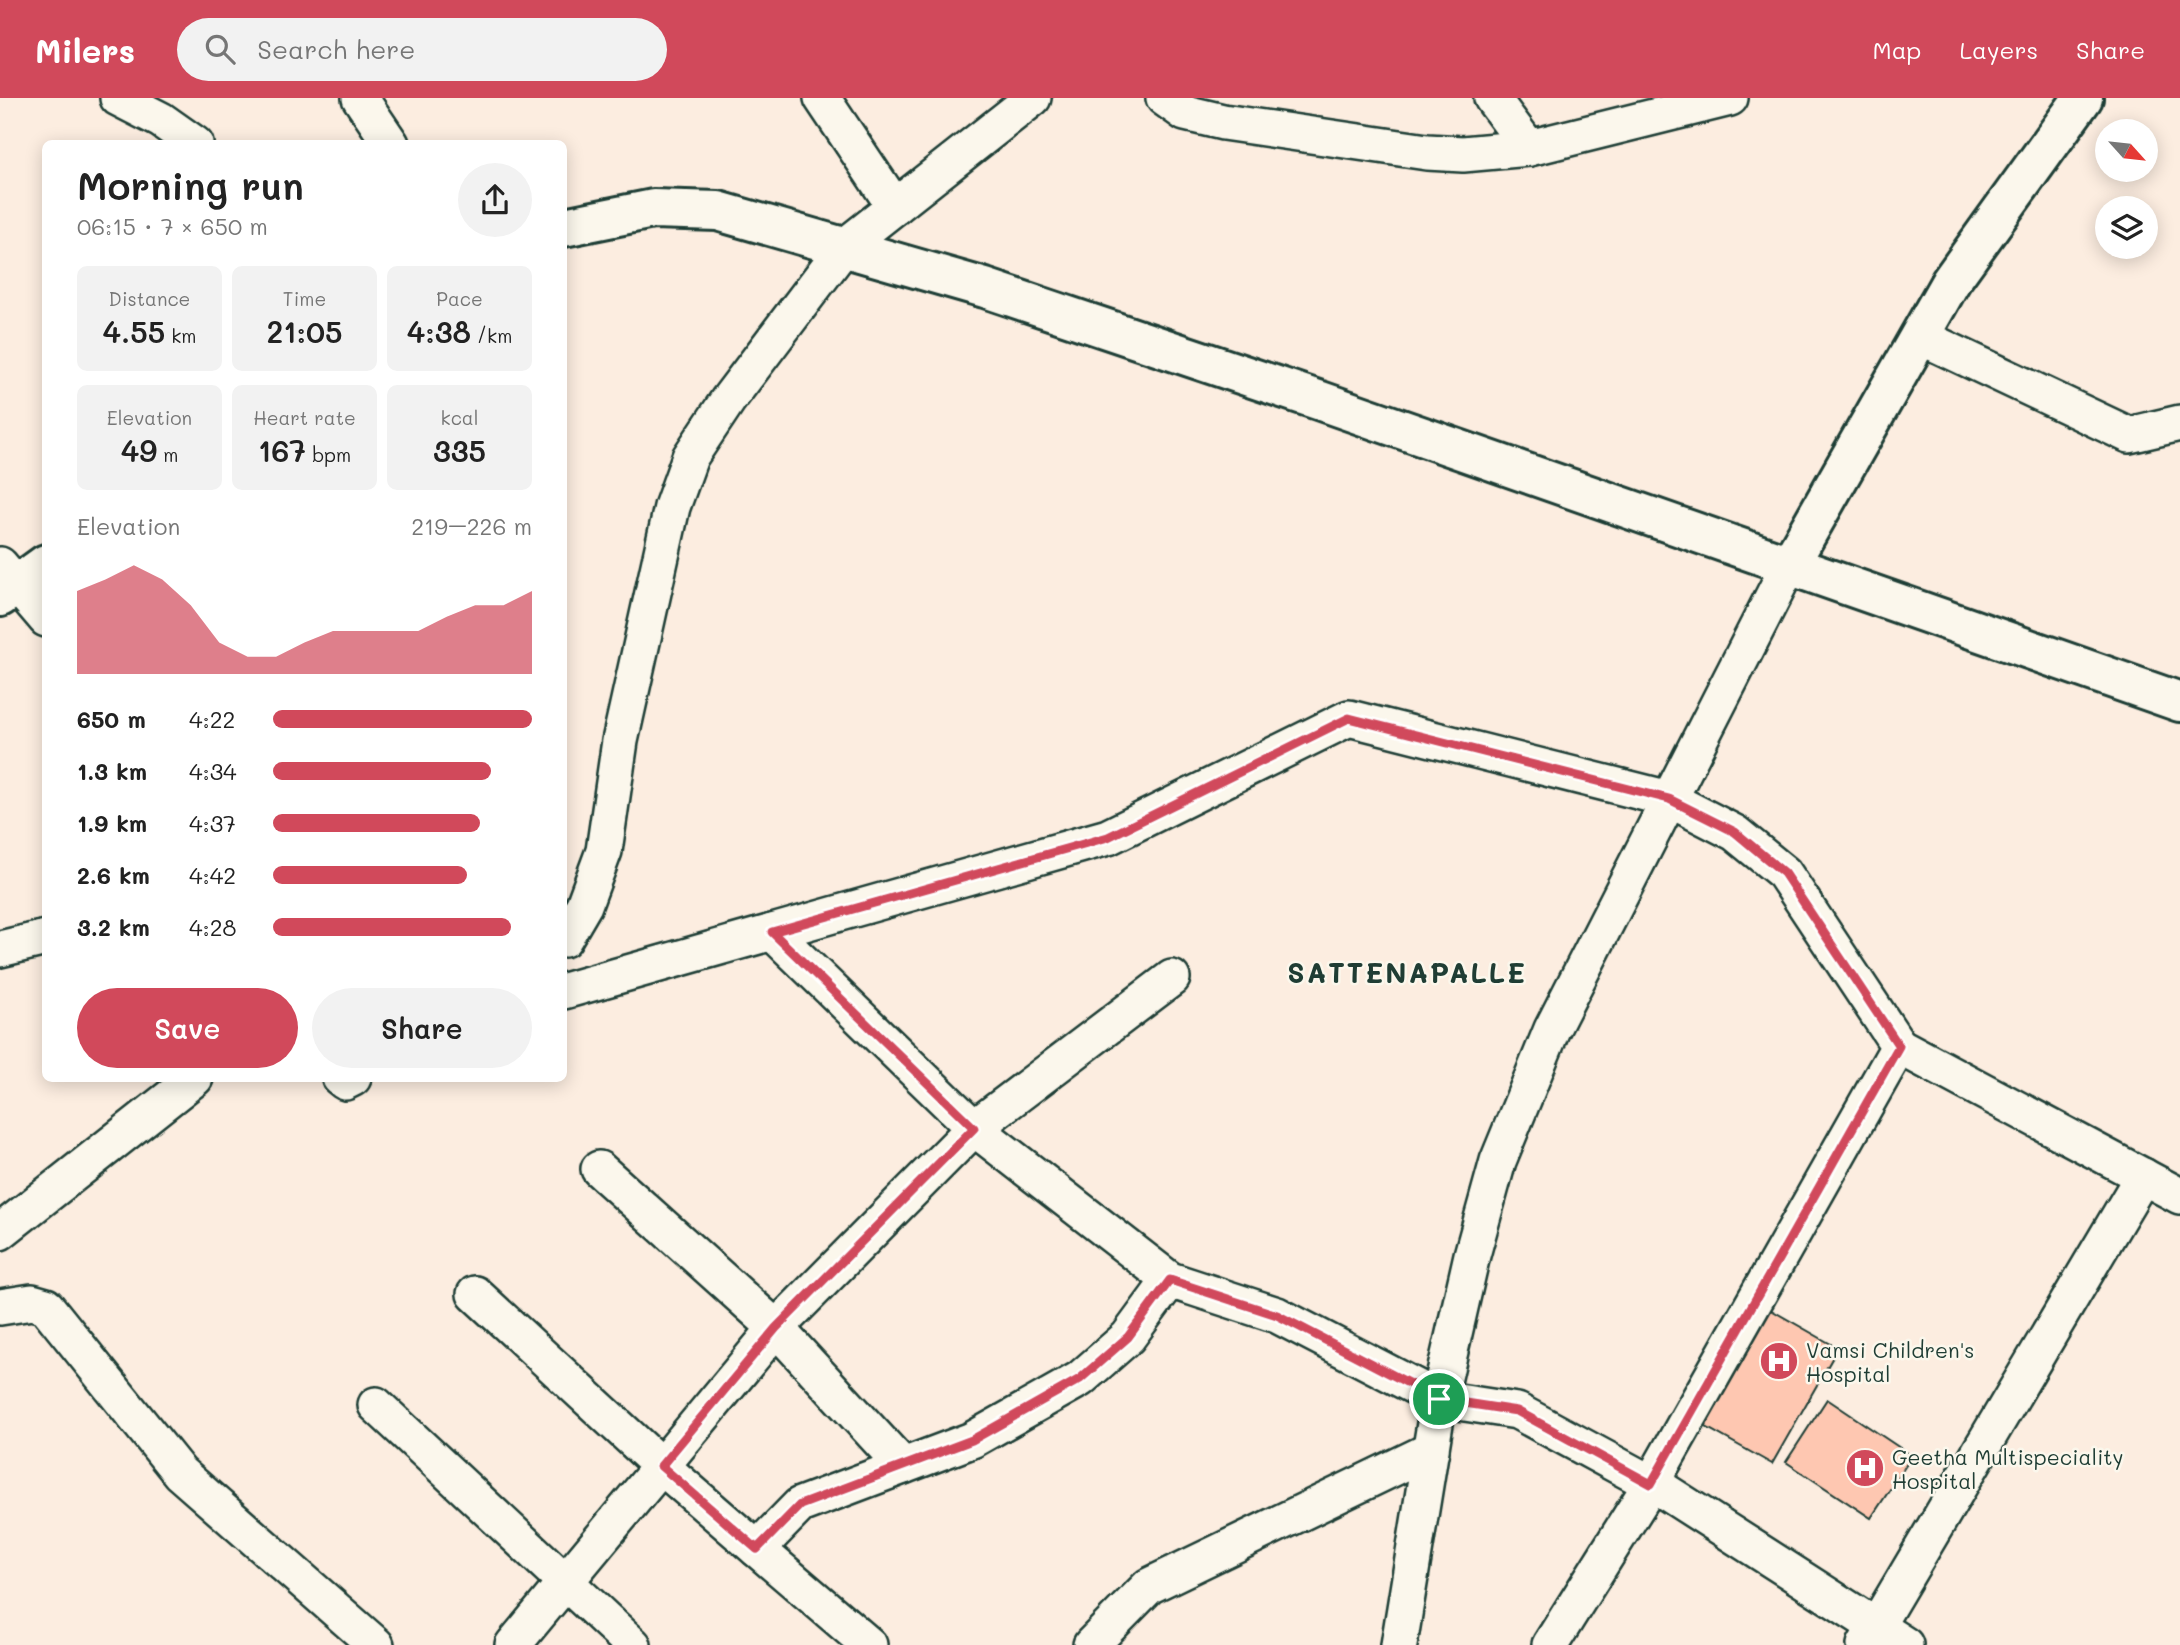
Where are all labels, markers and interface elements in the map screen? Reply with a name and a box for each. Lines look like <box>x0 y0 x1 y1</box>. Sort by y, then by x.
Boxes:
search box <box>177 18 667 81</box>
text: Milers <box>35 28 135 71</box>
icon: search <box>201 30 239 68</box>
text: Search here <box>257 32 415 66</box>
text: Map <box>1873 34 1921 65</box>
text: Layers <box>1959 34 2038 65</box>
text: Share <box>2076 34 2145 65</box>
north arrow <box>2095 119 2158 182</box>
map controls <box>2095 119 2158 259</box>
text: Morning run <box>77 160 304 210</box>
button: share <box>458 163 532 237</box>
button: layers <box>2095 196 2158 259</box>
text: 06:15 · 7 × 650 m <box>77 211 268 241</box>
text: Distance <box>109 286 190 311</box>
text: Time <box>283 286 326 311</box>
text: Pace <box>436 286 483 311</box>
text: 4.55 <box>102 311 165 351</box>
text: 21:05 <box>266 311 343 351</box>
text: 4:38 <box>407 311 471 351</box>
text: km <box>165 323 197 348</box>
text: /km <box>471 323 512 348</box>
text: Elevation <box>107 405 192 430</box>
text: Heart rate <box>253 405 356 430</box>
text: kcal <box>441 405 478 430</box>
text: 49 <box>121 430 157 470</box>
text: 167 <box>258 430 306 470</box>
text: 335 <box>433 430 486 470</box>
text: m <box>157 442 178 467</box>
text: bpm <box>306 442 351 467</box>
text: Elevation <box>77 511 180 541</box>
text: 219–226 m <box>411 511 532 541</box>
text: 650 m <box>77 704 146 734</box>
text: 4:22 <box>189 704 235 734</box>
text: 1.3 km <box>77 756 147 786</box>
text: 4:34 <box>189 756 237 786</box>
text: 1.9 km <box>77 808 147 838</box>
text: 4:37 <box>189 808 236 838</box>
text: 2.6 km <box>77 860 150 890</box>
text: 4:42 <box>189 860 236 890</box>
text: 3.2 km <box>77 912 150 942</box>
text: 4:28 <box>189 912 236 942</box>
district label: SATTENAPALLE <box>1287 954 1527 990</box>
button: Save <box>77 988 298 1068</box>
button: Share <box>312 988 532 1068</box>
place label: Vamsi Children's Hospital <box>1806 1336 1975 1387</box>
hospital icon: Vamsi Children's Hospital <box>1758 1340 1800 1382</box>
pin <box>1409 1369 1469 1429</box>
icon: arrive <box>1420 1380 1458 1418</box>
place label: Geetha Multispeciality Hospital <box>1892 1443 2124 1494</box>
hospital icon: Geetha Multispeciality Hospital <box>1844 1447 1886 1489</box>

